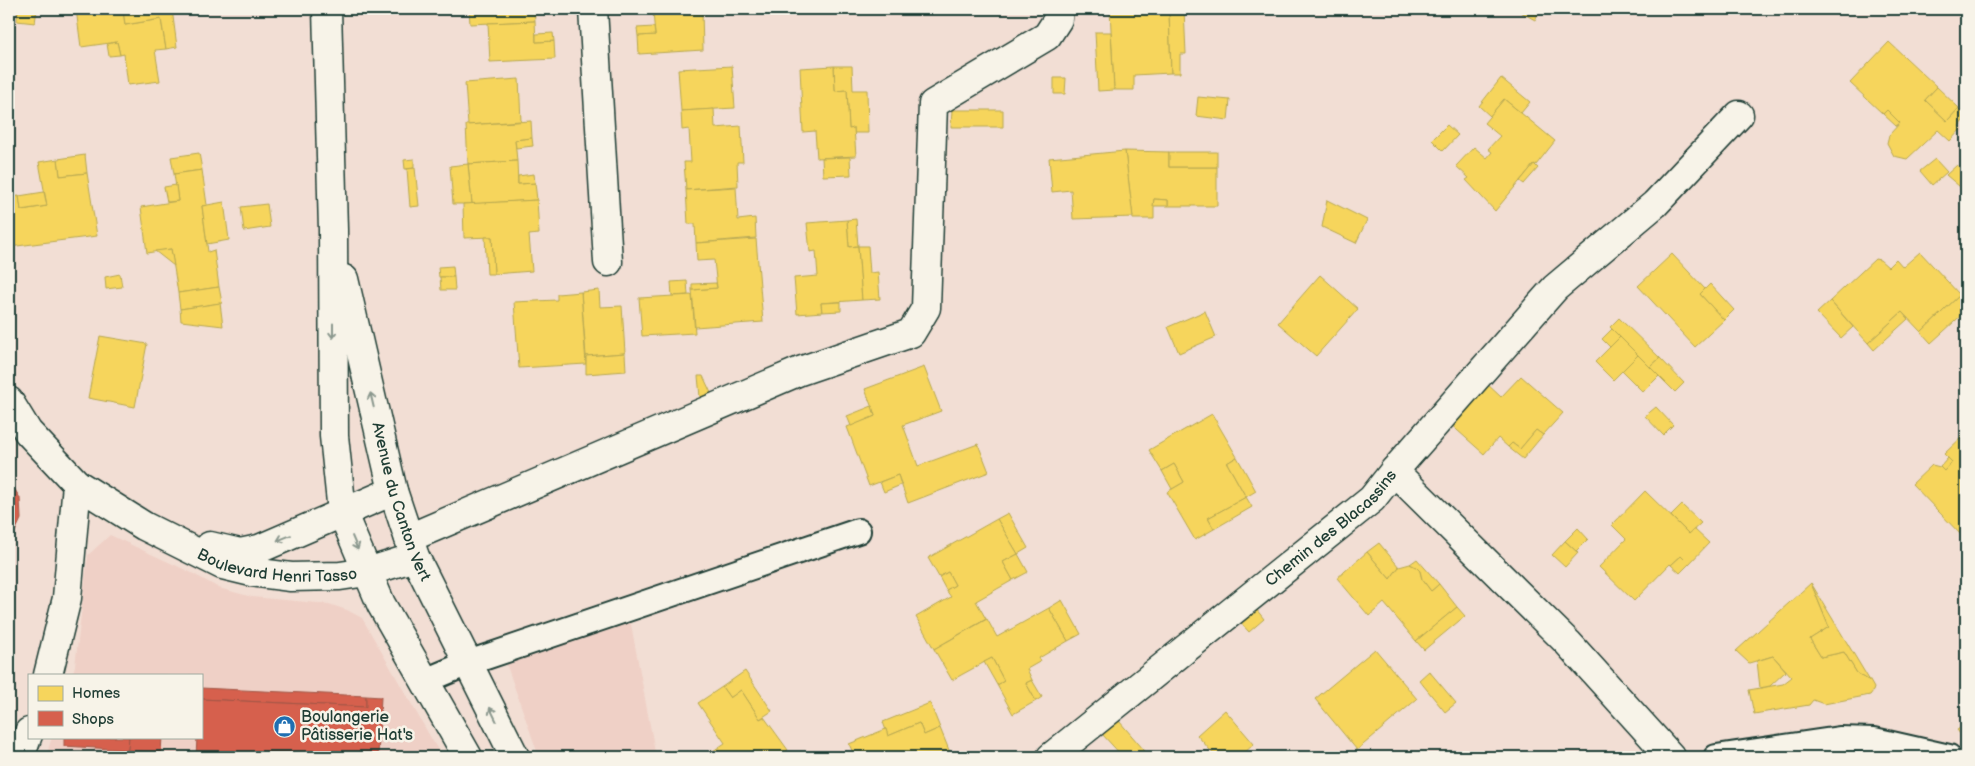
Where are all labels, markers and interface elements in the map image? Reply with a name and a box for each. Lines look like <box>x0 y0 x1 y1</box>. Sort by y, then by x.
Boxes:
one-way arrow <box>328 323 338 339</box>
one-way arrow <box>367 393 376 409</box>
street label: Avenue du Canton Vert <box>368 420 435 584</box>
street label: Chemin des Blacassins <box>1261 466 1401 590</box>
one-way arrow <box>277 534 292 544</box>
one-way arrow <box>351 535 360 550</box>
street label: Boulevard Henri Tasso <box>194 545 358 587</box>
legend <box>28 674 202 738</box>
text: Homes <box>72 684 121 703</box>
one-way arrow <box>488 706 498 721</box>
place label: Boulangerie Pâtisserie Hat's <box>301 708 413 745</box>
text: Shops <box>72 710 115 729</box>
shop icon: Boulangerie Pâtisserie Hat's <box>273 714 297 738</box>

